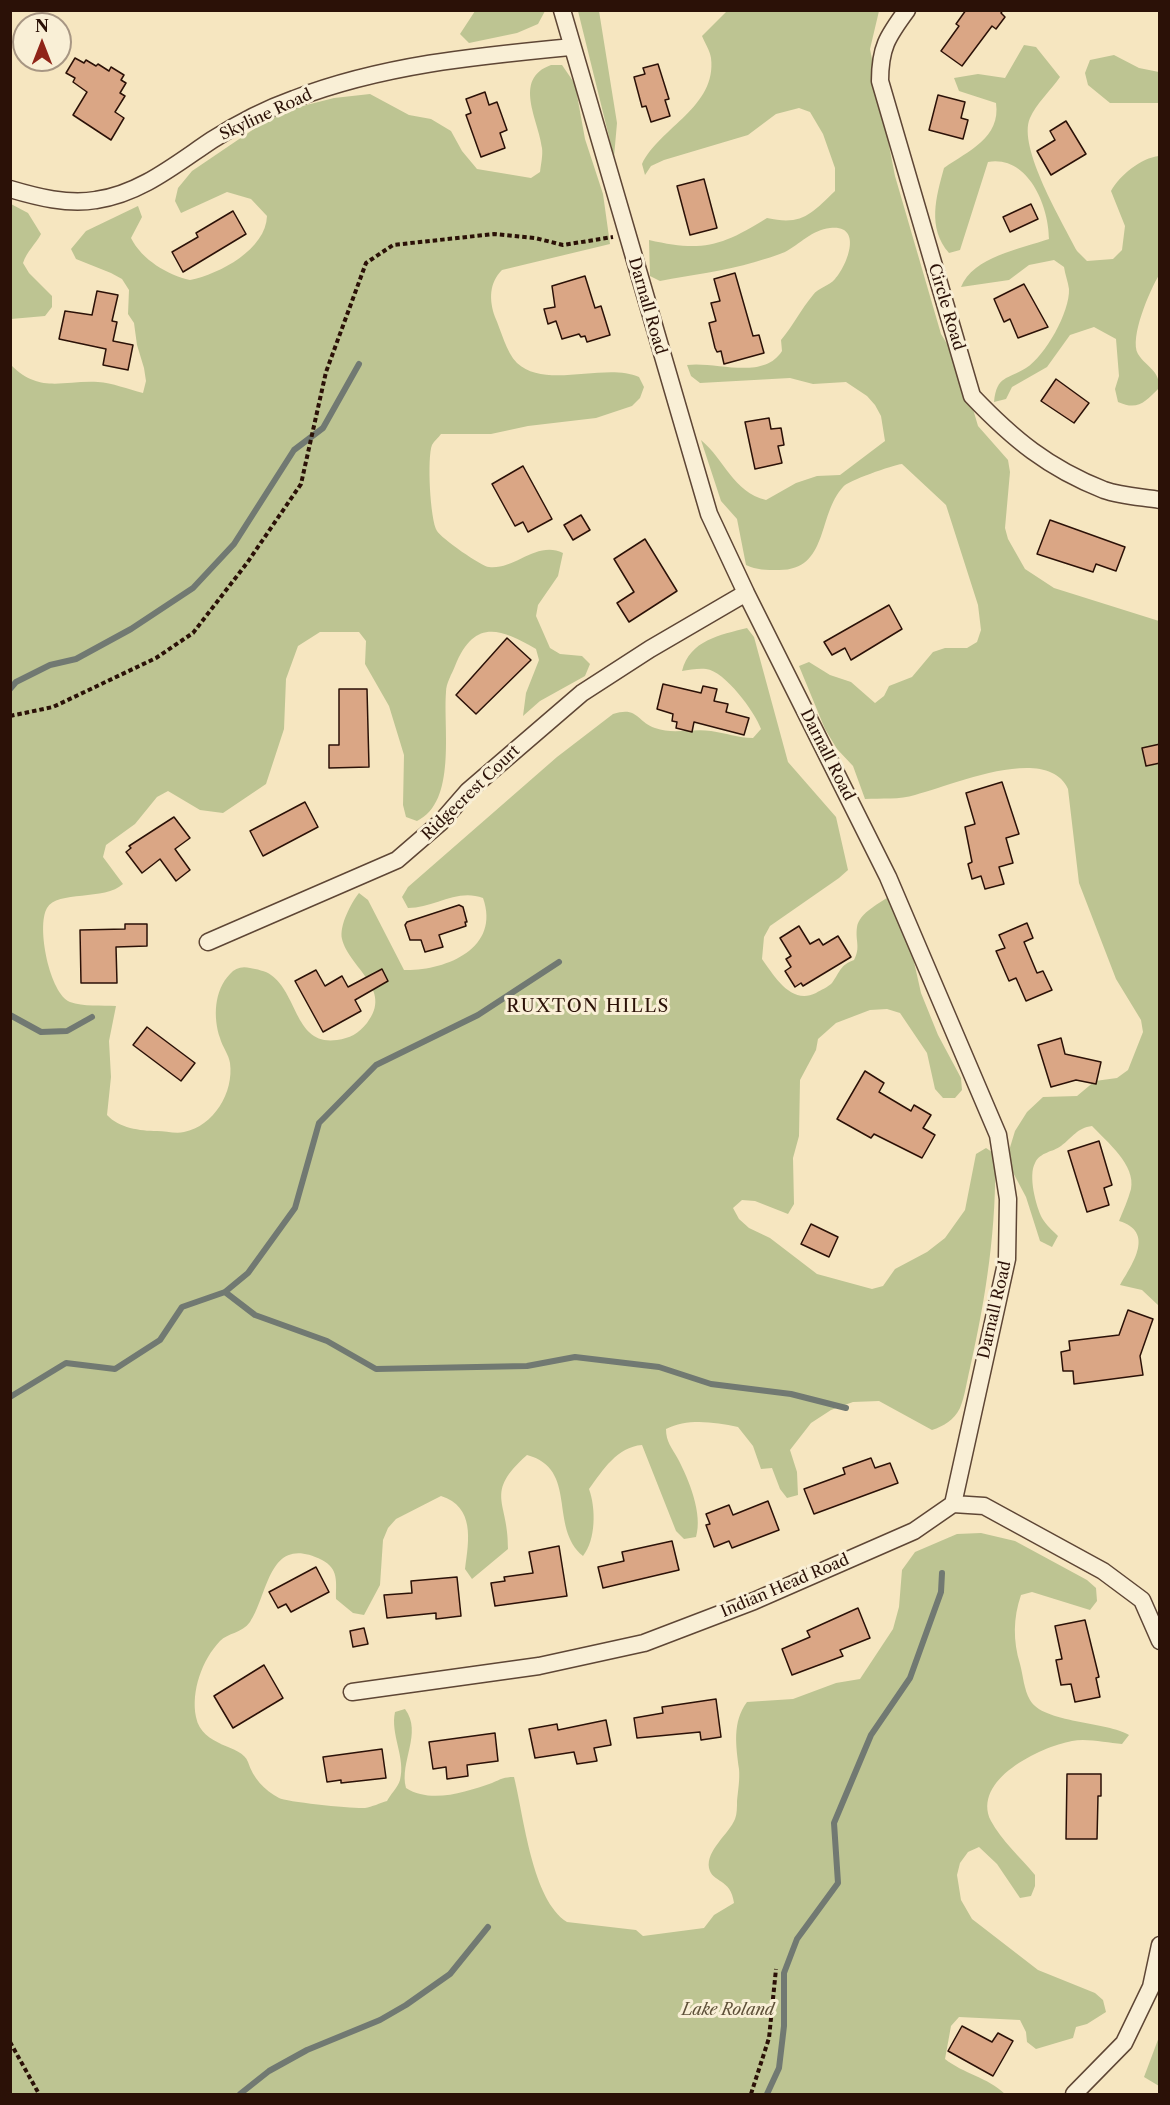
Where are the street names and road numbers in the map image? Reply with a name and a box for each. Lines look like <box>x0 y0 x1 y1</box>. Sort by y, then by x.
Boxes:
street label: Skyline Road <box>217 85 315 145</box>
street label: Darnall Road <box>624 255 670 357</box>
street label: Circle Road <box>924 261 968 353</box>
street label: Darnall Road <box>796 706 858 804</box>
street label: Ridgecrest Court <box>418 741 524 845</box>
street label: Darnall Road <box>974 1259 1016 1361</box>
street label: Indian Head Road <box>718 1550 852 1622</box>

